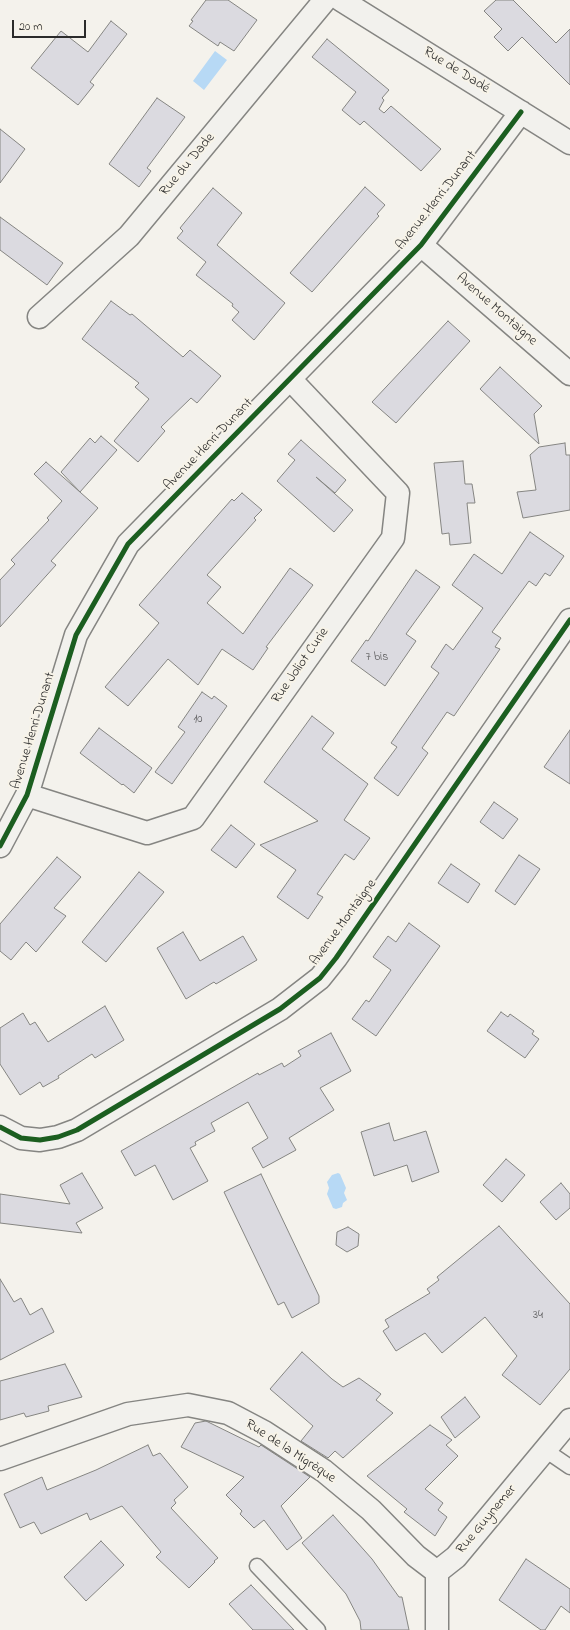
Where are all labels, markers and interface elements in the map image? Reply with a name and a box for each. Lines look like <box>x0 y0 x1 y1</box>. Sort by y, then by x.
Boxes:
scale bar <box>14 12 88 38</box>
text: 20 m <box>19 18 42 36</box>
street label: Rue de Dadé <box>420 44 492 98</box>
street label: Rue du Dade <box>157 130 219 200</box>
street label: Avenue Henri Dunant <box>393 148 481 254</box>
street label: Avenue Montaigne <box>452 270 540 350</box>
street label: Avenue Henri Dunant <box>161 396 257 494</box>
street label: Rue Joliot Curie <box>269 625 333 707</box>
house number: 7 bis <box>366 651 388 665</box>
street label: Avenue Henri Dunant <box>8 671 60 791</box>
house number: 10 <box>194 713 202 727</box>
street label: Avenue Montaigne <box>307 877 381 969</box>
house number: 34 <box>533 1309 543 1323</box>
street label: Rue de la Migrèque <box>242 1416 338 1488</box>
street label: Rue Guynemer <box>453 1482 521 1558</box>

